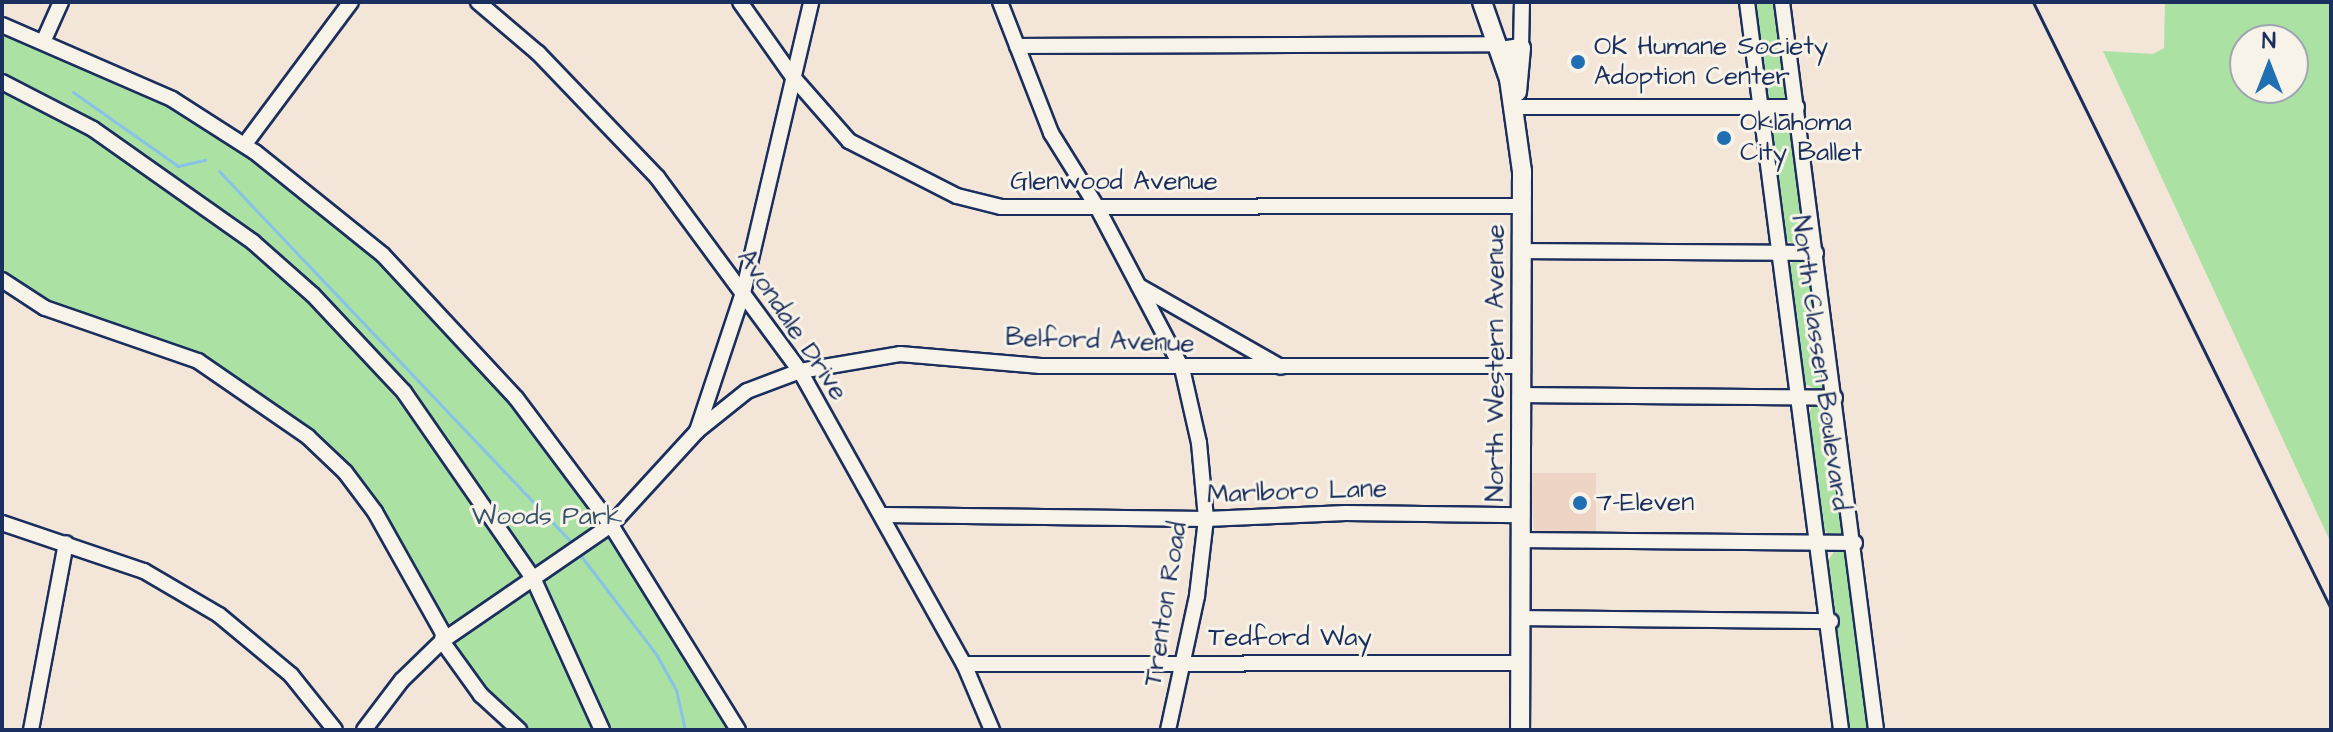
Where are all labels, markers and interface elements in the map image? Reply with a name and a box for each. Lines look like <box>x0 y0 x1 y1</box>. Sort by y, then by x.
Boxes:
north arrow <box>2229 24 2309 104</box>
text: N <box>2262 26 2276 57</box>
place label: OK Humane Society Adoption Center <box>1594 31 1828 92</box>
marker: OK Humane Society Adoption Center <box>1569 53 1587 71</box>
place label: Oklahoma City Ballet <box>1740 107 1862 168</box>
marker: Oklahoma City Ballet <box>1715 129 1733 147</box>
street label: Glenwood Avenue <box>1010 166 1218 198</box>
street label: North Classen Boulevard <box>1784 214 1856 512</box>
street label: North Western Avenue <box>1480 224 1512 502</box>
street label: Avondale Drive <box>730 243 854 407</box>
street label: Belford Avenue <box>1005 322 1195 360</box>
street label: Marlboro Lane <box>1206 473 1388 511</box>
place label: 7-Eleven <box>1596 487 1694 519</box>
marker: 7-Eleven <box>1571 494 1589 512</box>
park label: Woods Park <box>472 501 622 533</box>
street label: Trenton Road <box>1138 520 1194 688</box>
street label: Tedford Way <box>1208 622 1372 654</box>

